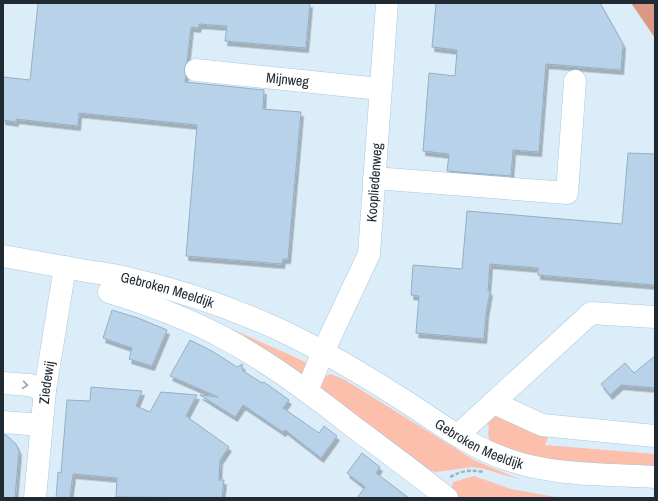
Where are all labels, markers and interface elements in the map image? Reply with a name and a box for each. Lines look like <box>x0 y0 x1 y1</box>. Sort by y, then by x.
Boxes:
street label: Mijnweg <box>265 68 310 91</box>
street label: Koopliedenweg <box>362 142 386 223</box>
street label: Gebroken Meeldijk <box>119 268 217 312</box>
street label: Ziedewij <box>35 360 59 405</box>
one-way arrow <box>21 380 28 389</box>
street label: Gebroken Meeldijk <box>432 414 526 473</box>

